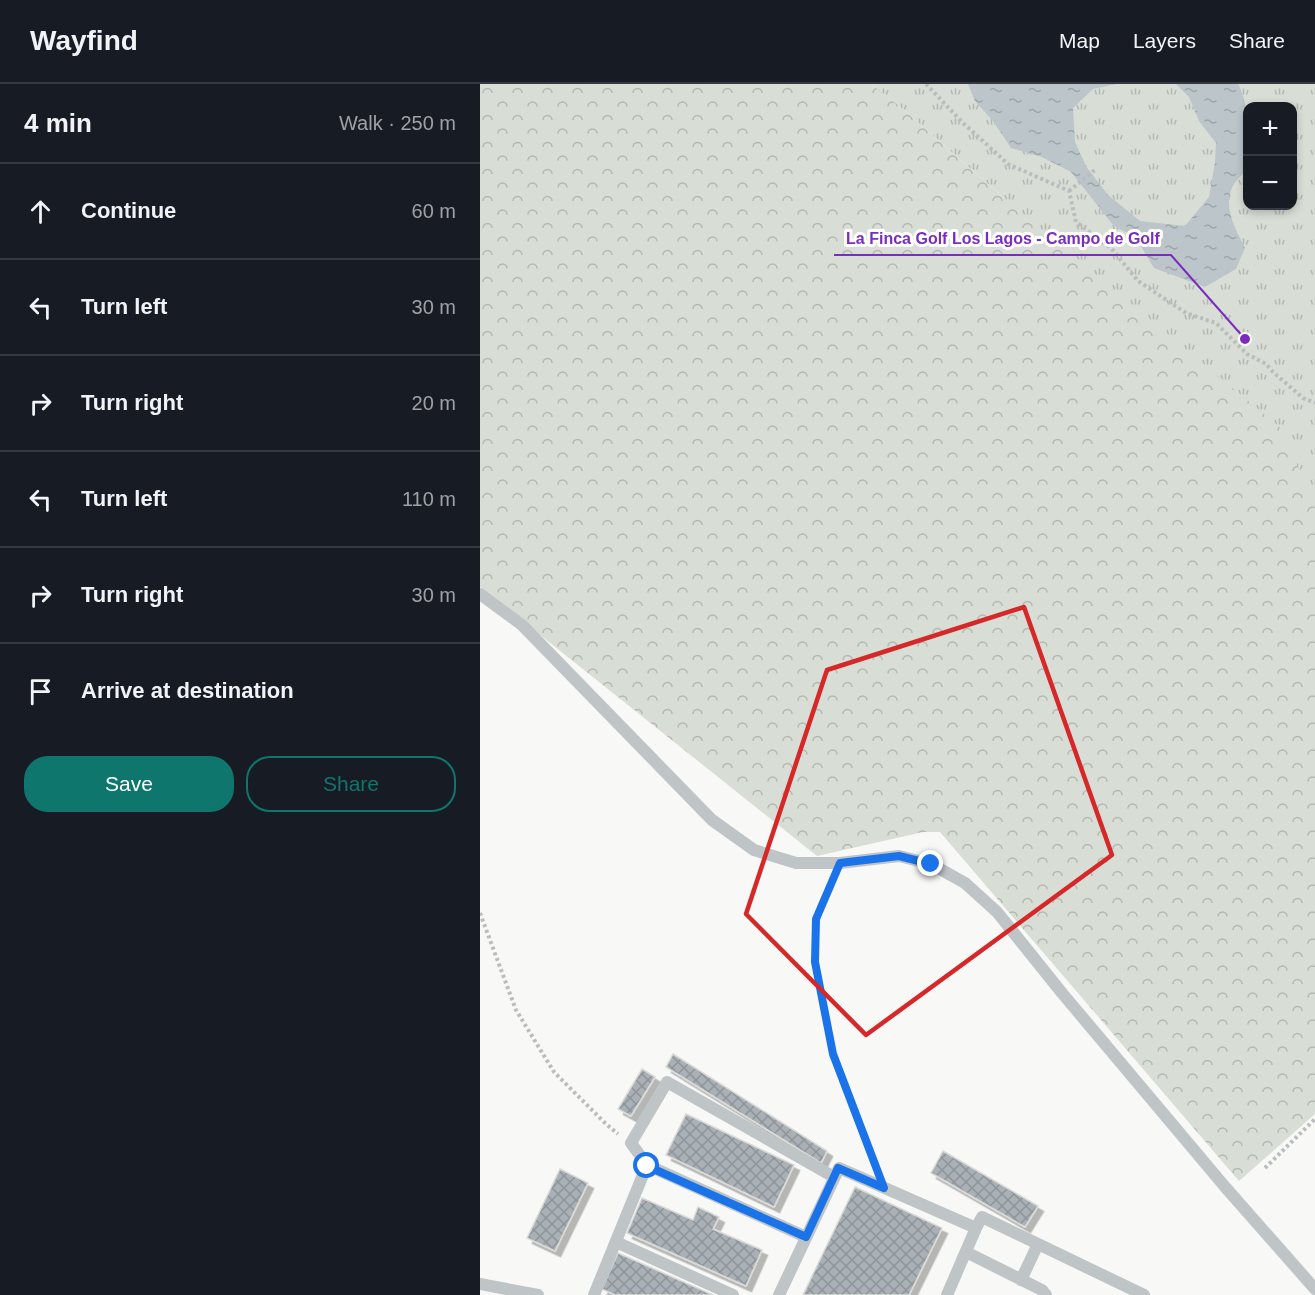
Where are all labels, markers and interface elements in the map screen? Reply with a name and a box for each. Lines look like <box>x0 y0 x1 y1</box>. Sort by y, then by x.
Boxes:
text: Wayfind <box>30 25 138 56</box>
text: Map <box>1059 29 1100 52</box>
text: Layers <box>1133 29 1196 52</box>
text: Share <box>1229 29 1285 52</box>
map controls <box>1243 102 1297 210</box>
button: + <box>1243 102 1297 156</box>
text: 4 min <box>24 108 92 138</box>
text: Walk · 250 m <box>339 112 456 134</box>
button: − <box>1243 156 1297 210</box>
icon: ahead <box>24 195 57 228</box>
text: Continue <box>81 198 176 223</box>
text: 60 m <box>412 200 456 222</box>
callout: La Finca Golf Los Lagos - Campo de Golf <box>834 221 1171 255</box>
text: La Finca Golf Los Lagos - Campo de Golf <box>846 230 1161 247</box>
icon: left <box>24 291 57 324</box>
text: Turn left <box>81 294 167 319</box>
text: 30 m <box>412 296 456 318</box>
icon: right <box>24 387 57 420</box>
text: Turn right <box>81 390 183 415</box>
text: 20 m <box>412 392 456 414</box>
icon: left <box>24 483 57 516</box>
text: Turn left <box>81 486 167 511</box>
text: 110 m <box>402 488 456 510</box>
icon: right <box>24 579 57 612</box>
text: Turn right <box>81 582 183 607</box>
text: 30 m <box>412 584 456 606</box>
icon: arrive <box>24 675 57 708</box>
text: Arrive at destination <box>81 678 294 703</box>
button: Save <box>24 756 234 812</box>
button: Share <box>246 756 456 812</box>
route end <box>917 850 943 876</box>
route start <box>633 1152 659 1178</box>

